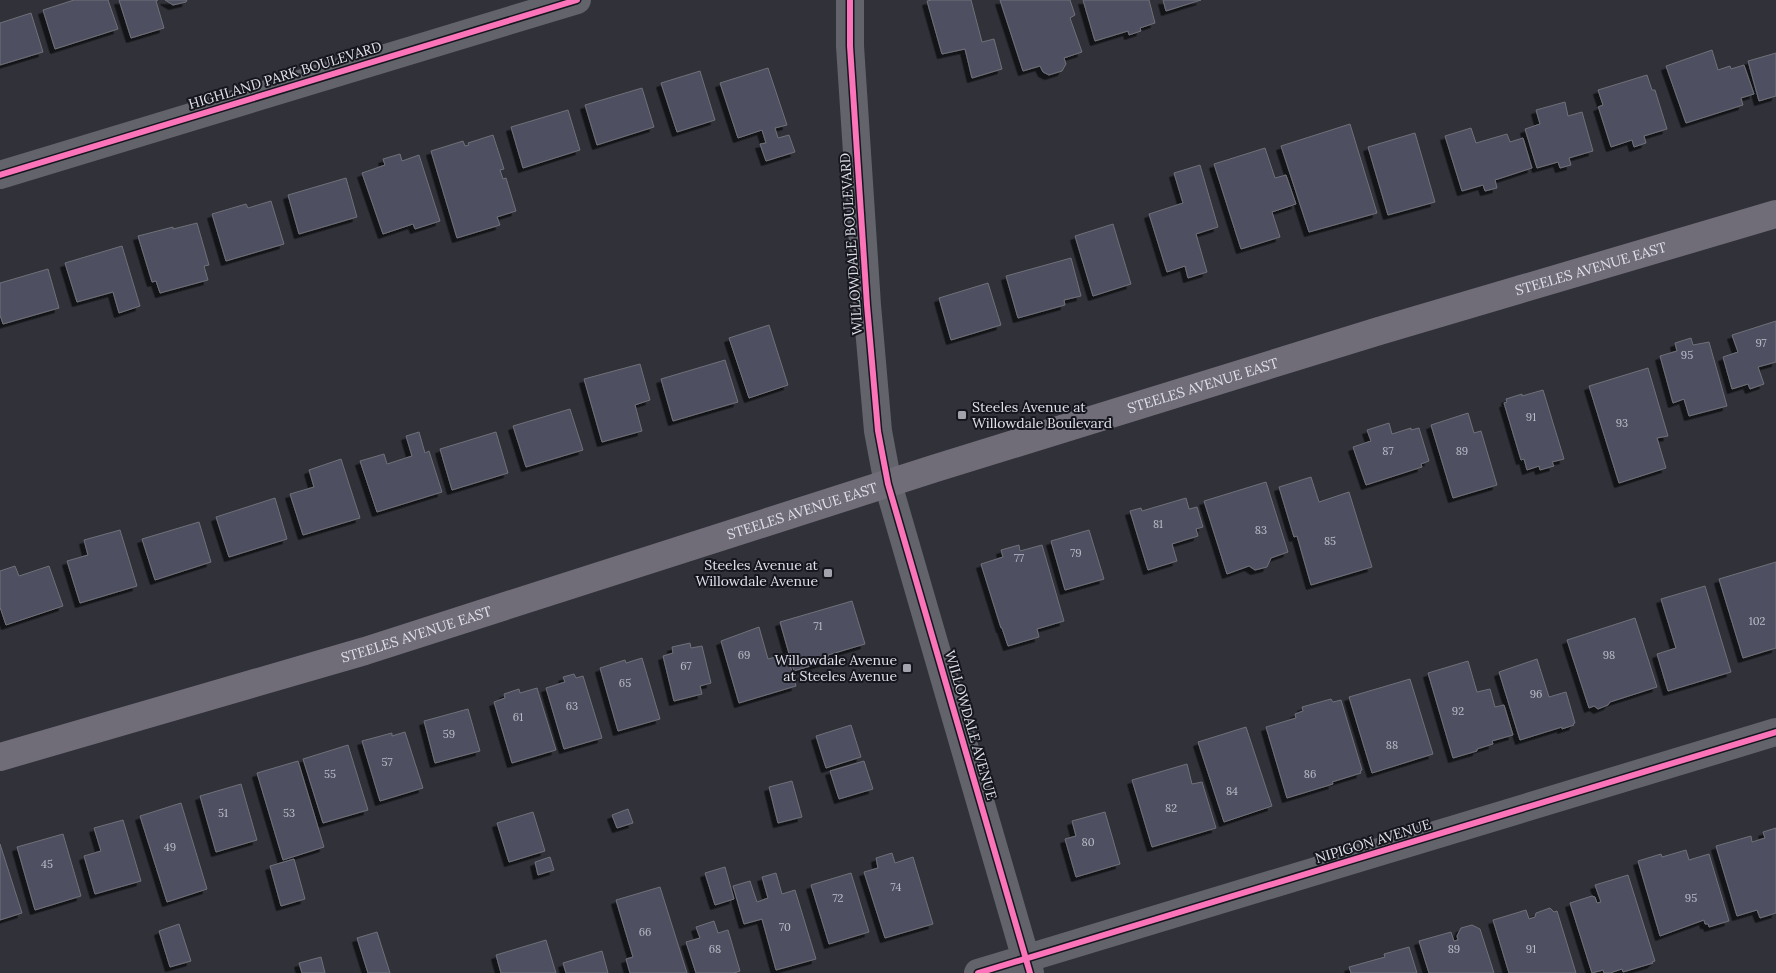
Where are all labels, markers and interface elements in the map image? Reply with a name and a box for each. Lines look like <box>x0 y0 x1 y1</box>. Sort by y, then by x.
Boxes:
street label: HIGHLAND PARK BOULEVARD <box>186 37 384 113</box>
street label: WILLOWDALE BOULEVARD <box>836 152 866 336</box>
street label: STEELES AVENUE EAST <box>1513 238 1668 299</box>
house number: 97 <box>1755 336 1767 350</box>
house number: 95 <box>1681 348 1693 362</box>
street label: STEELES AVENUE EAST <box>1125 354 1280 417</box>
place label: Steeles Avenue at Willowdale Boulevard <box>972 398 1112 432</box>
marker: Steeles Avenue at Willowdale Boulevard <box>956 409 968 421</box>
house number: 91 <box>1526 410 1536 424</box>
house number: 93 <box>1616 416 1628 430</box>
house number: 87 <box>1382 444 1394 458</box>
house number: 89 <box>1456 444 1468 458</box>
street label: STEELES AVENUE EAST <box>725 478 880 543</box>
house number: 81 <box>1153 517 1163 531</box>
house number: 83 <box>1255 523 1267 537</box>
house number: 85 <box>1324 534 1336 548</box>
house number: 79 <box>1070 546 1082 560</box>
house number: 77 <box>1014 551 1024 565</box>
place label: Steeles Avenue at Willowdale Avenue <box>695 556 819 590</box>
marker: Steeles Avenue at Willowdale Avenue <box>822 567 834 579</box>
street label: STEELES AVENUE EAST <box>339 602 494 666</box>
house number: 102 <box>1749 614 1765 628</box>
house number: 71 <box>813 619 823 633</box>
house number: 69 <box>738 648 750 662</box>
street label: WILLOWDALE AVENUE <box>941 648 1001 802</box>
house number: 98 <box>1603 648 1615 662</box>
place label: Willowdale Avenue at Steeles Avenue <box>774 651 897 685</box>
house number: 67 <box>680 659 692 673</box>
marker: Willowdale Avenue at Steeles Avenue <box>901 662 913 674</box>
house number: 65 <box>619 676 631 690</box>
house number: 96 <box>1530 687 1542 701</box>
house number: 63 <box>566 699 578 713</box>
house number: 92 <box>1452 704 1464 718</box>
house number: 61 <box>513 710 523 724</box>
house number: 59 <box>443 727 455 741</box>
house number: 88 <box>1386 738 1398 752</box>
house number: 57 <box>381 755 393 769</box>
house number: 55 <box>324 767 336 781</box>
house number: 86 <box>1304 767 1316 781</box>
house number: 84 <box>1226 784 1238 798</box>
house number: 82 <box>1165 801 1177 815</box>
house number: 51 <box>218 806 228 820</box>
house number: 53 <box>283 806 295 820</box>
street label: NIPIGON AVENUE <box>1313 815 1433 867</box>
house number: 80 <box>1081 835 1095 849</box>
house number: 49 <box>164 840 176 854</box>
house number: 45 <box>41 857 53 871</box>
house number: 74 <box>891 880 901 894</box>
house number: 72 <box>833 891 844 905</box>
house number: 95 <box>1685 891 1697 905</box>
house number: 70 <box>779 920 791 934</box>
house number: 66 <box>639 925 651 939</box>
house number: 68 <box>709 942 721 956</box>
house number: 89 <box>1448 942 1460 956</box>
house number: 91 <box>1526 942 1536 956</box>

